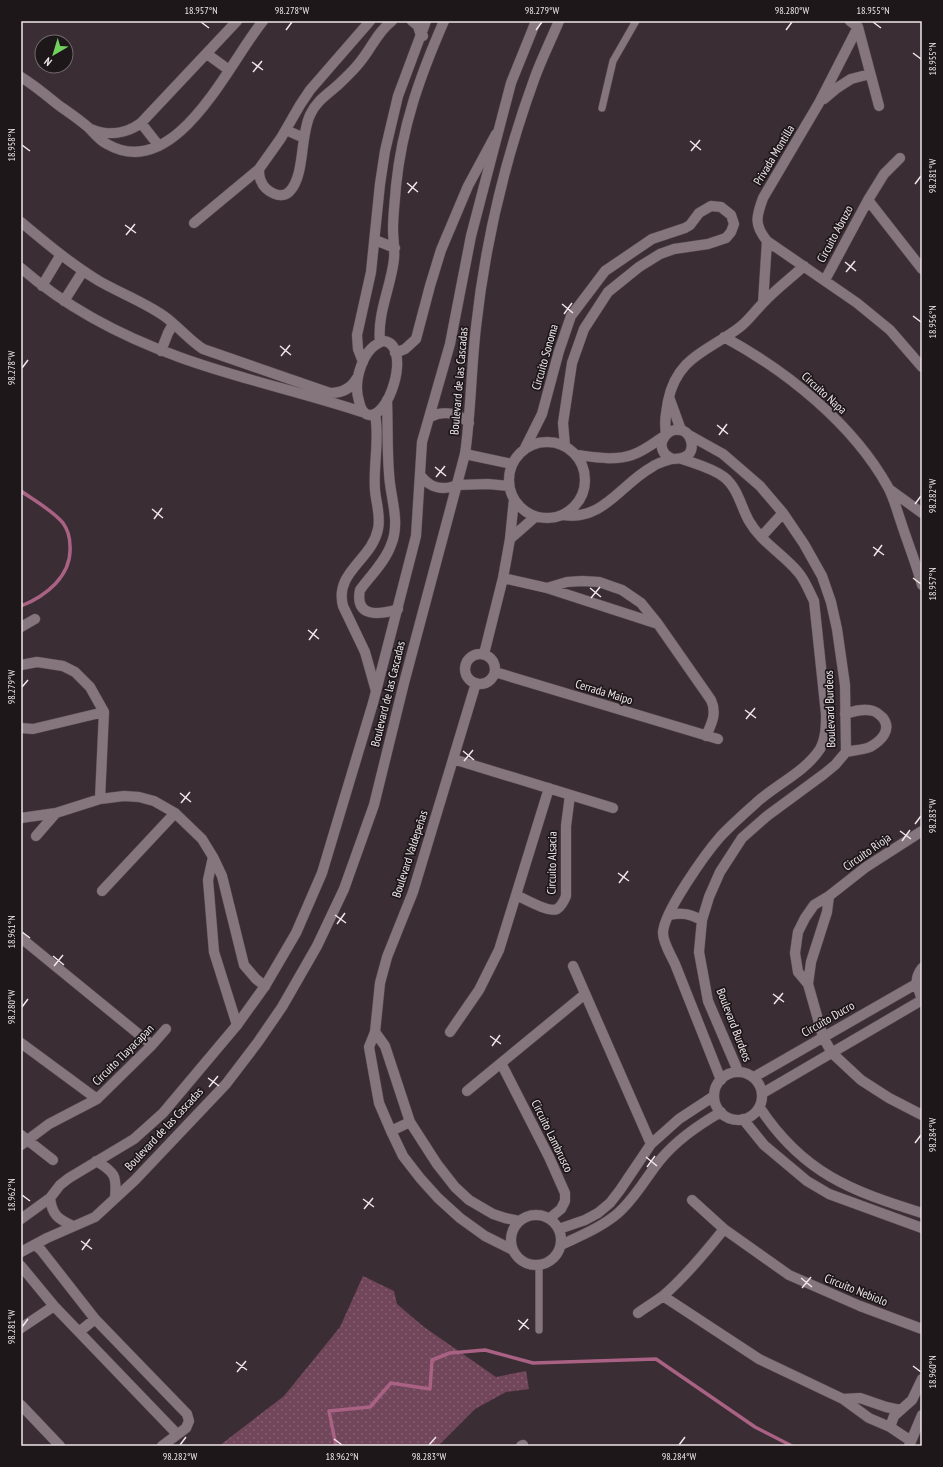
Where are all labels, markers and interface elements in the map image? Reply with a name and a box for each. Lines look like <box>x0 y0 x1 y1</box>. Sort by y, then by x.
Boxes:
text: 18.957°N <box>184 4 218 17</box>
text: 98.278°W <box>275 4 309 17</box>
text: 98.279°W <box>525 4 559 17</box>
text: 98.280°W <box>775 4 809 17</box>
text: 18.955°N <box>856 4 890 17</box>
north arrow <box>34 34 74 74</box>
text: 18.955°N <box>926 42 939 76</box>
text: N <box>41 55 54 69</box>
street label: Privada Montilla <box>750 122 797 187</box>
text: 18.958°N <box>5 128 18 162</box>
text: 98.281°W <box>926 159 939 193</box>
street label: Circuito Abruzo <box>813 203 856 265</box>
text: 18.956°N <box>926 305 939 339</box>
street label: Circuito Sonoma <box>528 322 561 392</box>
street label: Boulevard de las Cascadas <box>446 326 471 436</box>
text: 98.278°W <box>5 351 18 385</box>
street label: Circuito Napa <box>799 368 850 417</box>
text: 98.282°W <box>926 479 939 513</box>
text: 18.957°N <box>926 567 939 601</box>
street label: Boulevard de las Cascadas <box>367 640 408 748</box>
text: 98.279°W <box>5 670 18 704</box>
street label: Boulevard Burdeos <box>821 670 838 748</box>
street label: Cerrada Maipo <box>574 676 635 707</box>
text: 98.283°W <box>926 799 939 833</box>
street label: Boulevard Valdepeñas <box>388 808 431 899</box>
street label: Circuito Rioja <box>840 829 894 874</box>
street label: Circuito Alsacia <box>543 831 560 895</box>
text: 18.961°N <box>5 915 18 949</box>
street label: Boulevard Burdeos <box>714 986 755 1064</box>
text: 98.280°W <box>5 990 18 1024</box>
street label: Circuito Ducro <box>799 997 857 1040</box>
street label: Circuito Tlayacapan <box>89 1021 156 1088</box>
street label: Boulevard de las Cascadas <box>121 1084 206 1173</box>
street label: Circuito Lambrusco <box>528 1097 576 1175</box>
text: 98.284°W <box>926 1118 939 1152</box>
text: 18.962°N <box>5 1178 18 1212</box>
street label: Circuito Nebiolo <box>822 1270 890 1309</box>
text: 98.281°W <box>5 1310 18 1344</box>
text: 18.960°N <box>926 1355 939 1389</box>
text: 98.282°W <box>163 1450 197 1463</box>
text: 18.962°N <box>325 1450 359 1463</box>
text: 98.283°W <box>412 1450 446 1463</box>
text: 98.284°W <box>662 1450 696 1463</box>

